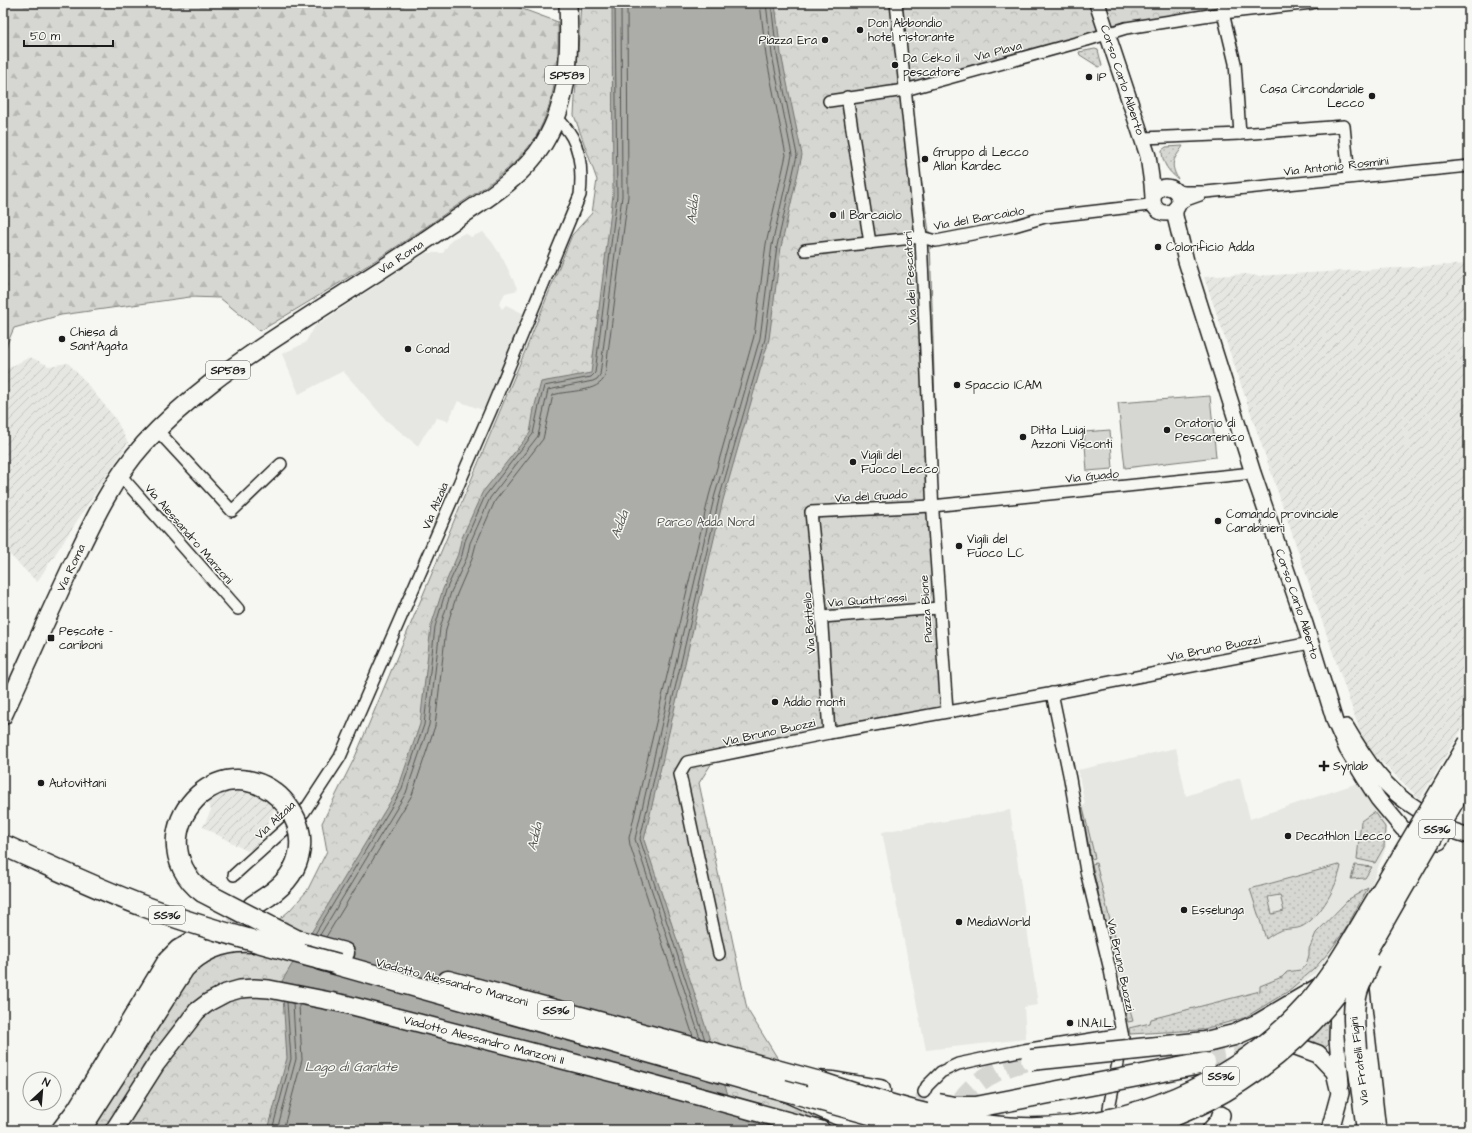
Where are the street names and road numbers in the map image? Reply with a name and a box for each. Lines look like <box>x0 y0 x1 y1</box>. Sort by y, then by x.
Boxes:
street label: Corso Carlo Alberto <box>1096 23 1149 138</box>
street label: Via Plava <box>973 37 1024 66</box>
road number: SP583 <box>545 66 589 84</box>
street label: Via Antonio Rosmini <box>1283 153 1389 180</box>
street label: Via del Barcaiolo <box>932 202 1026 235</box>
street label: Via dei Pescatori <box>900 231 921 325</box>
street label: Via Roma <box>375 236 427 278</box>
road number: SP583 <box>206 361 250 379</box>
street label: Via Guado <box>1064 465 1120 488</box>
street label: Via Alzaia <box>418 480 453 532</box>
street label: Via Alessandro Manzoni <box>140 481 237 588</box>
street label: Via del Guado <box>834 486 908 507</box>
street label: Via Roma <box>53 541 90 595</box>
street label: Corso Carlo Alberto <box>1271 547 1323 662</box>
street label: Piazza Bione <box>916 574 937 643</box>
street label: Via Quattr'assi <box>827 589 907 612</box>
street label: Via Battello <box>799 591 820 654</box>
street label: Via Bruno Buozzi <box>1166 631 1262 666</box>
street label: Via Bruno Buozzi <box>721 714 817 751</box>
street label: Via Alzaia <box>251 797 299 844</box>
road number: SS36 <box>1419 820 1455 838</box>
road number: SS36 <box>149 906 185 924</box>
street label: Via Bruno Buozzi <box>1102 917 1139 1013</box>
street label: Viadotto Alessandro Manzoni <box>374 954 530 1011</box>
road number: SS36 <box>538 1001 574 1019</box>
street label: Viadotto Alessandro Manzoni II <box>402 1011 566 1069</box>
street label: Via Fratelli Figini <box>1346 1015 1374 1106</box>
road number: SS36 <box>1203 1067 1239 1085</box>

